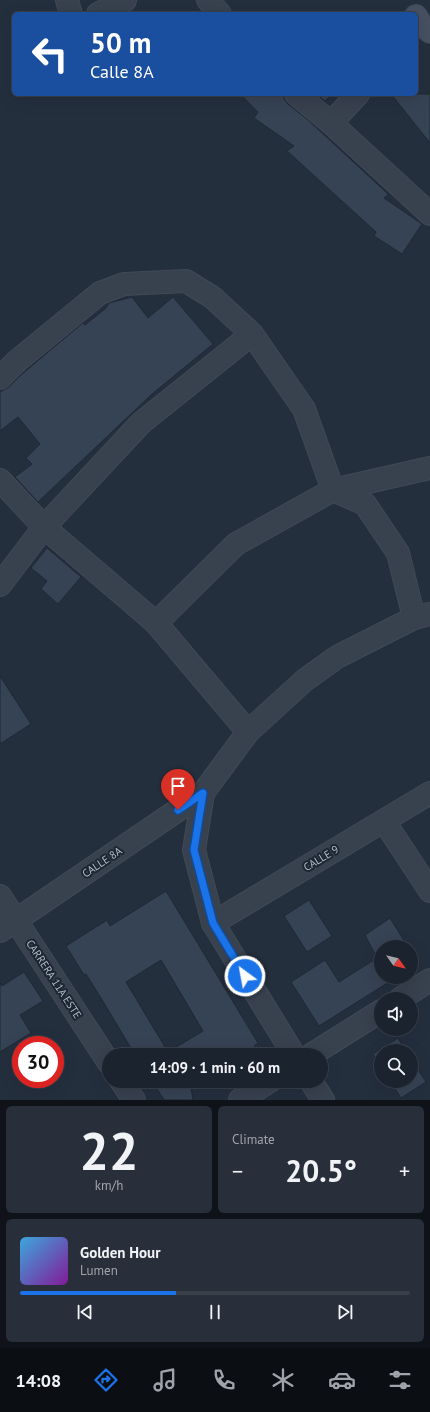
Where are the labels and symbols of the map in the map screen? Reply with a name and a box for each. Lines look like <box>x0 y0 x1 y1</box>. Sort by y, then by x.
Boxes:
pin <box>161 769 195 810</box>
street label: CALLE 9 <box>301 842 341 874</box>
street label: CALLE 8A <box>79 843 125 880</box>
street label: CARRERA 11A ESTE <box>23 937 85 1021</box>
north arrow <box>374 940 418 984</box>
position arrow <box>224 955 266 997</box>
speed limit sign: 30 <box>12 1036 64 1088</box>

